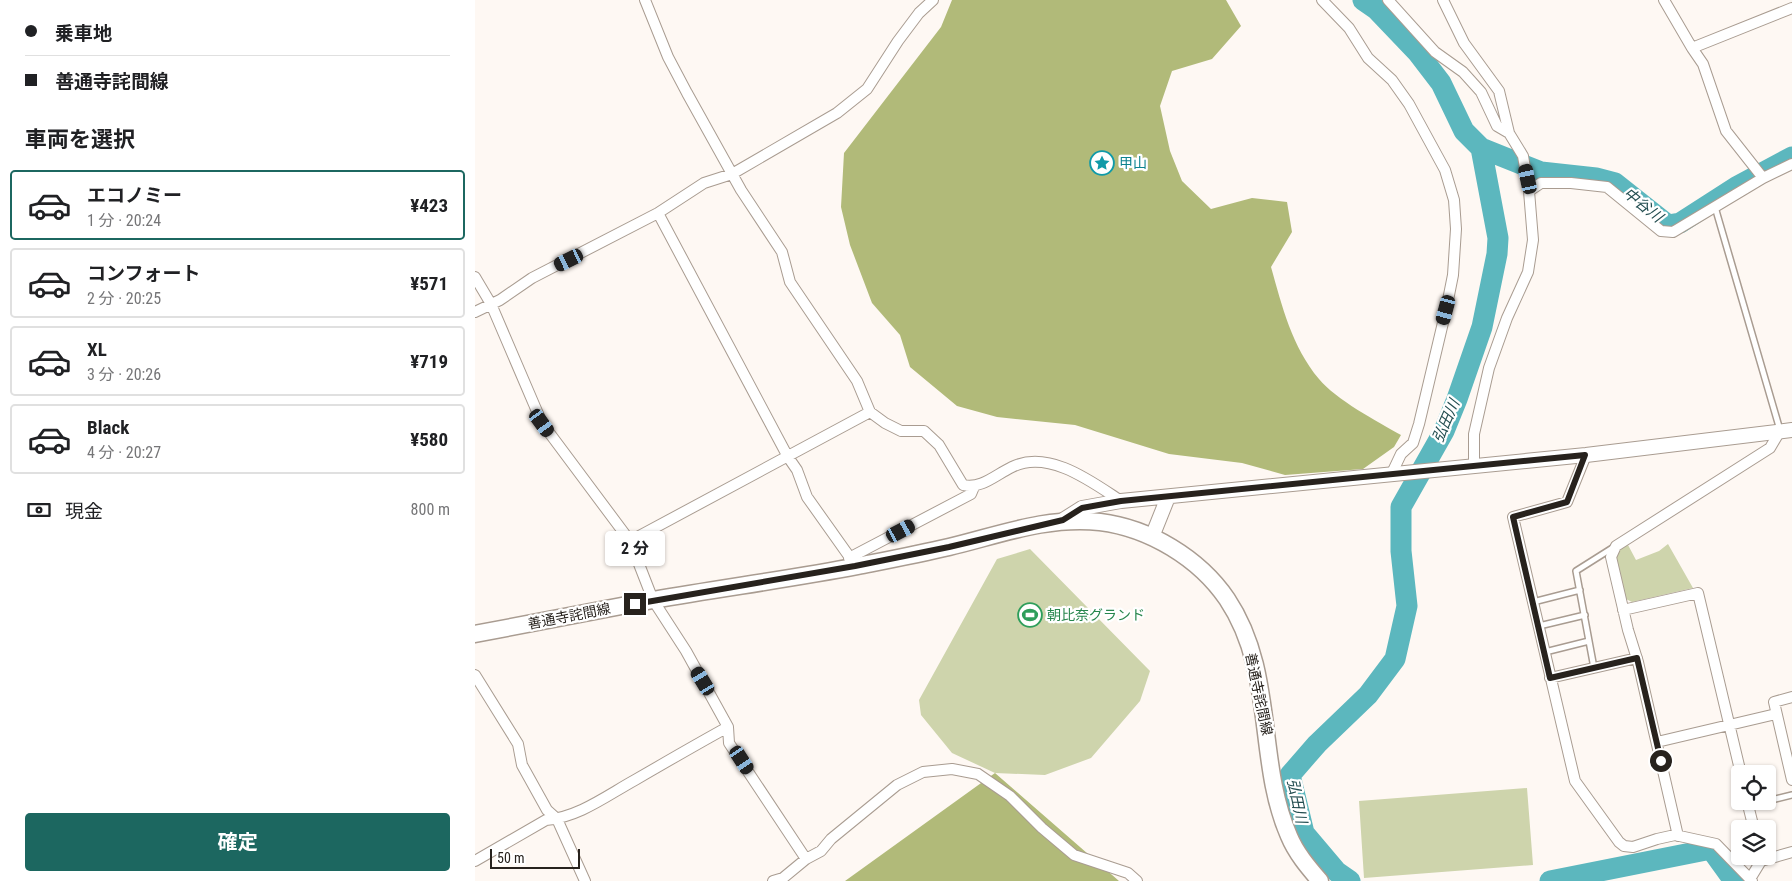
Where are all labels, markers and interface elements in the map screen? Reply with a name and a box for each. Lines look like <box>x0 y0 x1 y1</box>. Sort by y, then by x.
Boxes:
text: 乗車地 <box>55 22 112 45</box>
text: 善通寺詫間線 <box>55 70 169 93</box>
text: 車両を選択 <box>25 127 135 152</box>
place icon: 甲山 <box>1089 150 1115 176</box>
place label: 甲山 <box>1119 155 1147 171</box>
car <box>1517 163 1538 195</box>
icon: car <box>27 183 72 228</box>
text: エコノミー <box>87 184 182 207</box>
water label: 中谷川 <box>1620 184 1668 227</box>
text: ¥423 <box>410 194 448 217</box>
text: 1 分 · 20:24 <box>87 211 161 230</box>
car <box>552 247 585 273</box>
icon: car <box>27 261 72 306</box>
text: コンフォート <box>87 262 200 285</box>
text: ¥571 <box>410 272 448 295</box>
text: 2 分 · 20:25 <box>87 289 161 308</box>
car <box>1434 294 1457 326</box>
text: XL <box>87 338 107 361</box>
icon: car <box>27 339 72 384</box>
text: ¥719 <box>410 350 448 373</box>
text: 3 分 · 20:26 <box>87 365 161 384</box>
water label: 弘田川 <box>1429 395 1464 445</box>
car <box>527 406 556 440</box>
text: Black <box>87 416 129 439</box>
icon: car <box>27 417 72 462</box>
text: ¥580 <box>410 428 448 451</box>
text: 4 分 · 20:27 <box>87 443 161 462</box>
icon: cash <box>25 496 53 524</box>
text: 現金 <box>65 500 103 523</box>
text: 800 m <box>411 500 450 519</box>
car <box>884 517 917 545</box>
callout: 2 分 <box>605 532 665 566</box>
text: 2 分 <box>621 539 649 558</box>
route end <box>624 593 646 615</box>
street label: 善通寺詫間線 <box>526 600 612 632</box>
sports icon: 朝比奈グランド <box>1017 602 1043 628</box>
place label: 朝比奈グランド <box>1047 607 1145 623</box>
street label: 善通寺詫間線 <box>1242 651 1276 737</box>
car <box>688 664 717 698</box>
car <box>727 743 756 777</box>
route start <box>1650 750 1672 772</box>
map controls <box>1731 765 1776 865</box>
button: locate <box>1731 765 1776 810</box>
water label: 弘田川 <box>1284 777 1311 827</box>
button: 確定 <box>25 813 450 871</box>
button: layers <box>1731 820 1776 865</box>
scale bar <box>490 846 580 869</box>
text: 50 m <box>497 850 525 866</box>

